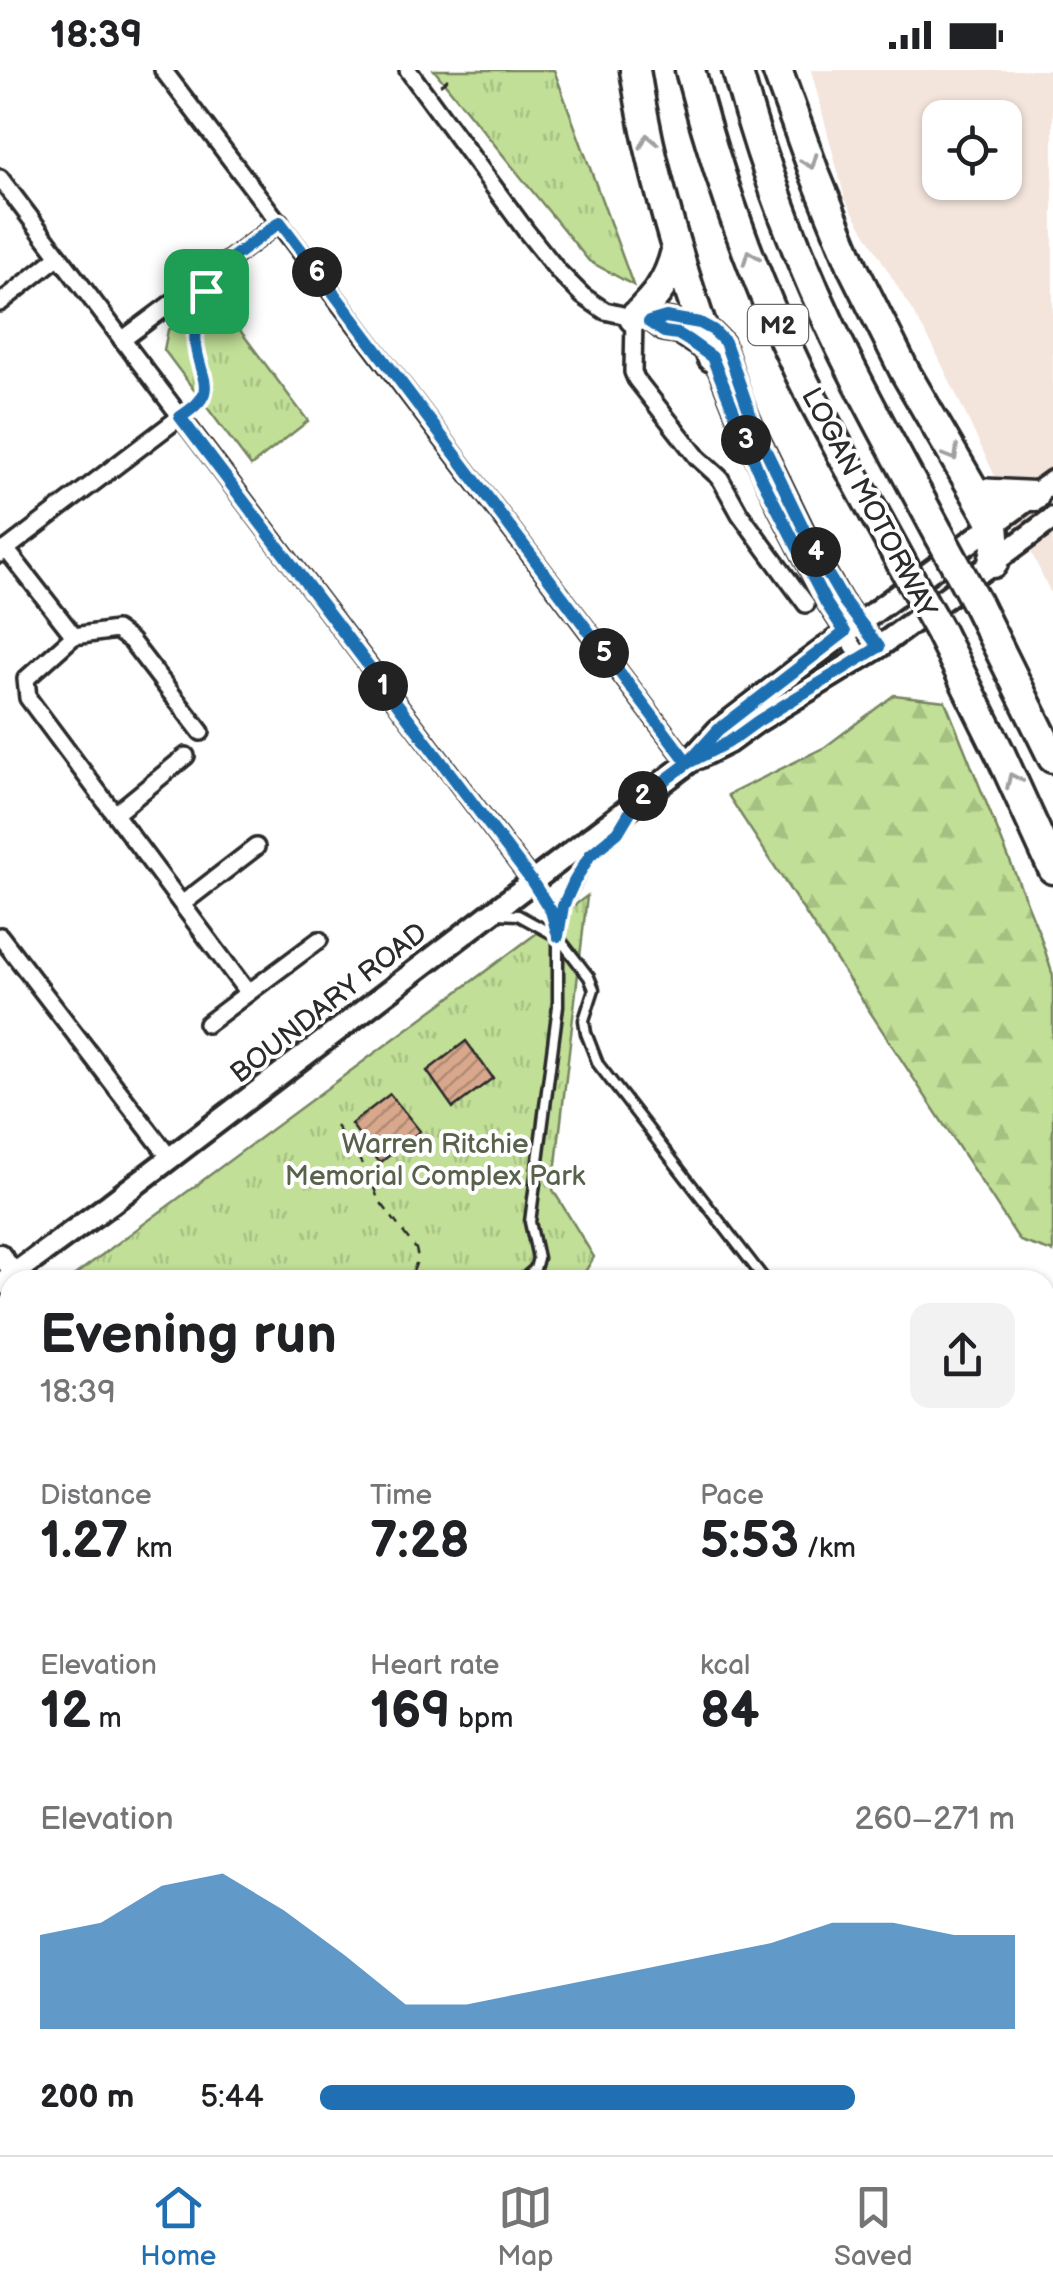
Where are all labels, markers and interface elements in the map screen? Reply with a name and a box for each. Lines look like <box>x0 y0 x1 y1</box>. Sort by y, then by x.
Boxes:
text: 18:39 <box>50 13 142 58</box>
map controls <box>922 100 1022 200</box>
button: locate <box>922 100 1022 200</box>
one-way arrow <box>639 133 660 150</box>
one-way arrow <box>798 152 819 169</box>
pin: 6 <box>292 247 342 297</box>
pin <box>164 249 249 334</box>
one-way arrow <box>742 250 762 267</box>
text: 6 <box>309 255 325 288</box>
icon: arrive <box>179 264 234 319</box>
road number: M2 <box>748 305 808 345</box>
street label: LOGAN MOTORWAY <box>794 382 943 624</box>
pin: 3 <box>721 415 771 465</box>
text: 3 <box>738 423 754 456</box>
one-way arrow <box>940 443 959 461</box>
pin: 4 <box>791 527 841 577</box>
text: 4 <box>808 535 824 568</box>
pin: 5 <box>579 628 629 678</box>
text: 5 <box>596 636 612 669</box>
pin: 1 <box>358 661 408 711</box>
text: 1 <box>377 669 389 702</box>
pin: 2 <box>618 771 668 821</box>
one-way arrow <box>1006 773 1026 791</box>
text: 2 <box>635 779 651 812</box>
street label: BOUNDARY ROAD <box>224 916 434 1090</box>
park label: Warren Ritchie Memorial Complex Park <box>285 1128 586 1193</box>
text: Evening run <box>40 1302 337 1369</box>
button: share <box>910 1303 1015 1408</box>
text: 18:39 <box>40 1373 116 1412</box>
text: Distance <box>40 1479 152 1512</box>
text: Time <box>370 1479 432 1512</box>
text: Pace <box>700 1479 764 1512</box>
text: 1.27 <box>40 1512 128 1572</box>
text: 7:28 <box>370 1512 470 1572</box>
text: 5:53 <box>700 1512 799 1572</box>
text: km <box>128 1532 173 1565</box>
text: /km <box>799 1532 856 1565</box>
text: Elevation <box>40 1649 157 1682</box>
text: Heart rate <box>370 1649 499 1682</box>
text: kcal <box>700 1649 750 1682</box>
text: 12 <box>40 1682 91 1742</box>
text: 169 <box>370 1682 451 1742</box>
text: 84 <box>700 1682 760 1742</box>
text: m <box>91 1702 122 1735</box>
text: bpm <box>451 1702 513 1735</box>
text: Elevation <box>40 1800 173 1839</box>
text: 260–271 m <box>855 1800 1015 1839</box>
text: 200 m <box>40 2078 134 2117</box>
text: 5:44 <box>200 2078 264 2117</box>
tab: Home <box>140 2180 216 2273</box>
tab: Map <box>497 2180 553 2273</box>
tab: Saved <box>834 2180 913 2273</box>

